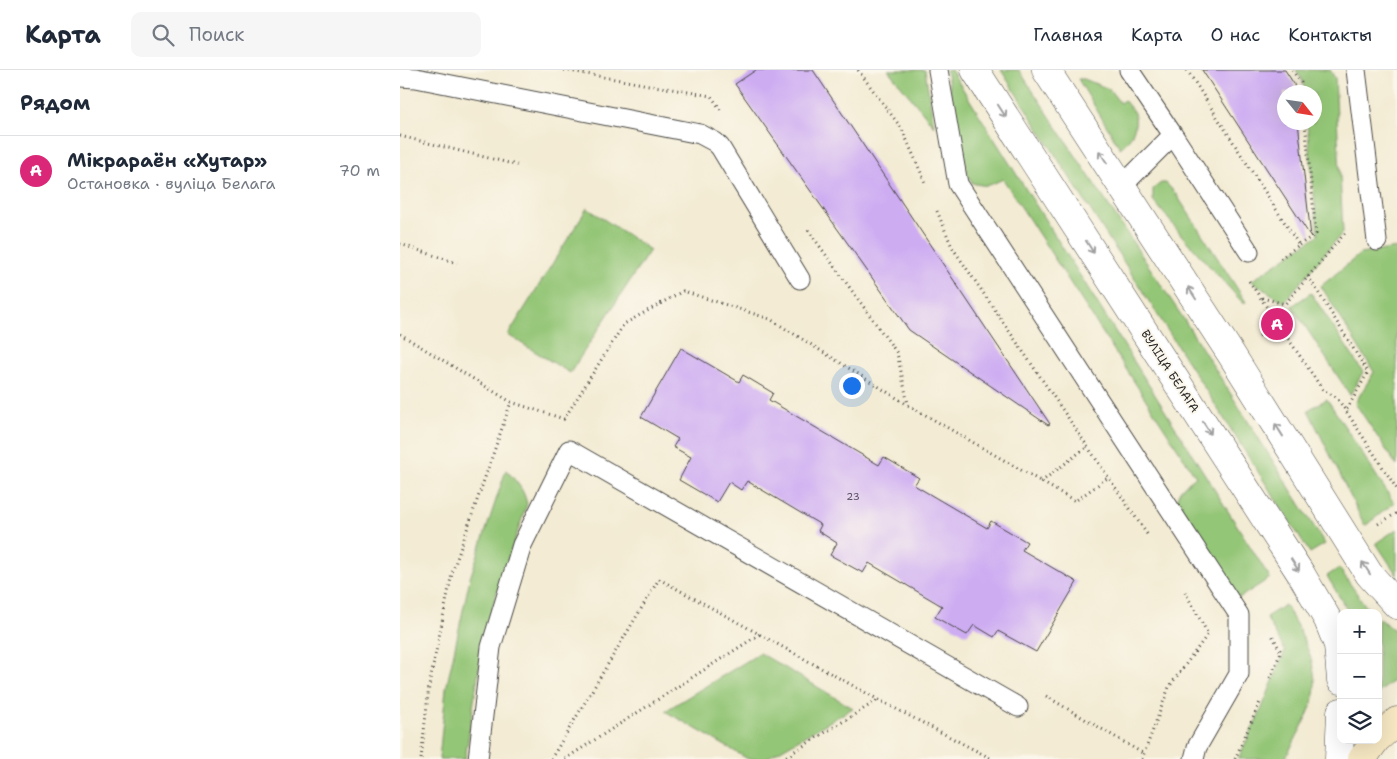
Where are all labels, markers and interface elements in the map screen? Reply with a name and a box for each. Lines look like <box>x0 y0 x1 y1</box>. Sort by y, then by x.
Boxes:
search box <box>131 12 481 57</box>
text: Карта <box>25 19 101 51</box>
icon: search <box>149 21 177 49</box>
text: Поиск <box>189 22 244 47</box>
text: Главная <box>1033 23 1103 47</box>
text: Карта <box>1131 23 1183 47</box>
text: О нас <box>1211 23 1260 47</box>
text: Контакты <box>1288 23 1372 47</box>
north arrow <box>1277 85 1322 130</box>
text: Рядом <box>20 89 90 117</box>
one-way arrow <box>996 104 1007 118</box>
text: Мікрараён «Хутар» <box>67 148 267 173</box>
one-way arrow <box>1098 150 1108 164</box>
text: A <box>30 160 42 181</box>
text: 70 m <box>339 160 380 181</box>
text: Остановка · вуліца Белага <box>67 173 276 194</box>
one-way arrow <box>1085 240 1095 254</box>
one-way arrow <box>1186 286 1197 300</box>
pin: A <box>1261 305 1293 343</box>
street label: ВУЛІЦА БЕЛАГА <box>1137 327 1203 416</box>
your location <box>839 373 865 399</box>
one-way arrow <box>1201 421 1212 435</box>
one-way arrow <box>1274 424 1284 438</box>
house number: 23 <box>846 490 860 503</box>
one-way arrow <box>1290 557 1300 571</box>
one-way arrow <box>1360 561 1370 575</box>
map controls <box>1337 609 1382 744</box>
button: + <box>1337 609 1382 654</box>
button: − <box>1337 654 1382 699</box>
button: layers <box>1337 699 1382 744</box>

